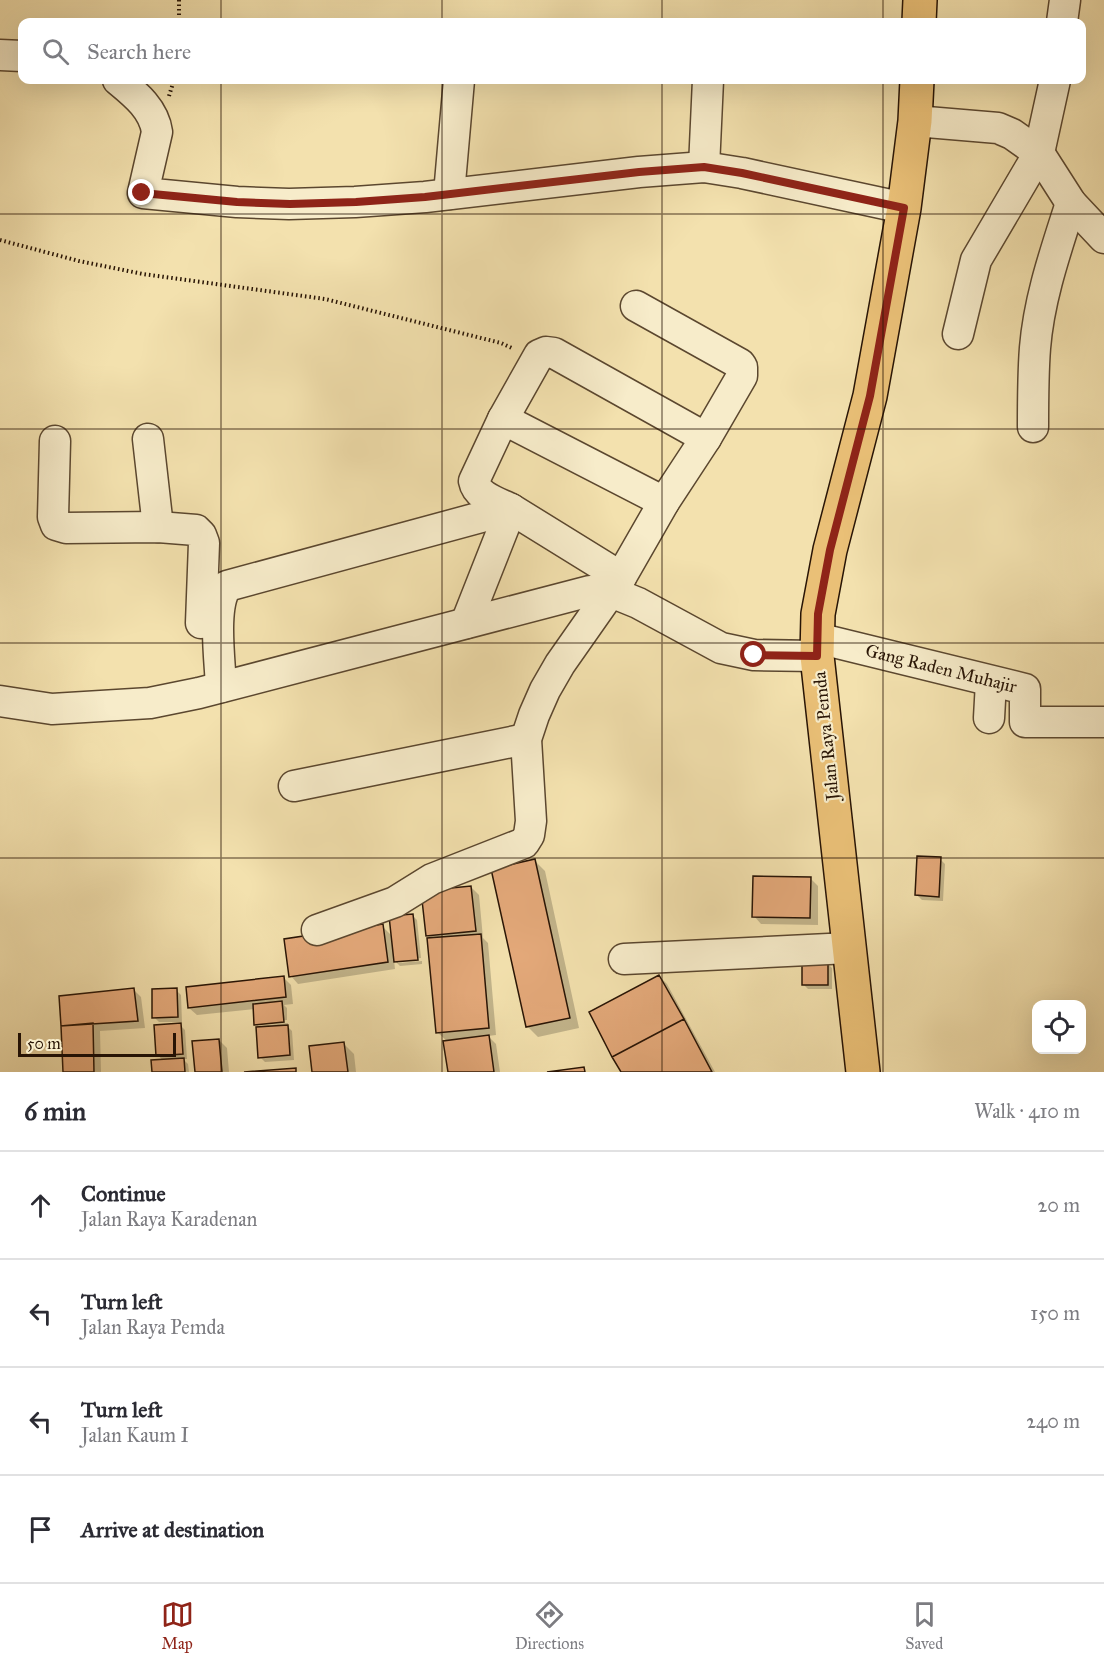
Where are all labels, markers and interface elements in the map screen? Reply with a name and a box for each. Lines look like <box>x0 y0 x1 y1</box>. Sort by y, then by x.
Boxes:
search box <box>18 18 1086 84</box>
icon: search <box>39 35 72 68</box>
text: Search here <box>87 38 191 65</box>
route end <box>128 179 154 205</box>
street label: Gang Raden Muhajir <box>863 639 1019 698</box>
route start <box>740 641 766 667</box>
street label: Jalan Raya Pemda <box>808 670 845 804</box>
map controls <box>1032 1000 1086 1054</box>
button: locate <box>1032 1000 1086 1054</box>
scale bar <box>18 1030 176 1058</box>
text: 50 m <box>27 1034 61 1053</box>
text: 6 min <box>24 1095 86 1127</box>
text: Walk · 410 m <box>974 1099 1080 1123</box>
text: Continue <box>81 1180 166 1207</box>
icon: ahead <box>24 1189 57 1222</box>
text: 20 m <box>1037 1193 1080 1217</box>
text: Jalan Raya Karadenan <box>81 1207 257 1231</box>
text: Turn left <box>81 1288 163 1315</box>
icon: left <box>24 1297 57 1330</box>
text: 150 m <box>1030 1301 1080 1325</box>
text: Jalan Raya Pemda <box>81 1315 225 1339</box>
text: Turn left <box>81 1396 163 1423</box>
icon: left <box>24 1405 57 1438</box>
text: 240 m <box>1026 1409 1080 1433</box>
text: Jalan Kaum I <box>81 1423 189 1447</box>
icon: arrive <box>24 1513 57 1546</box>
text: Arrive at destination <box>81 1516 264 1543</box>
tab: Map <box>161 1598 194 1653</box>
tab: Directions <box>515 1598 584 1653</box>
tab: Saved <box>905 1598 943 1653</box>

